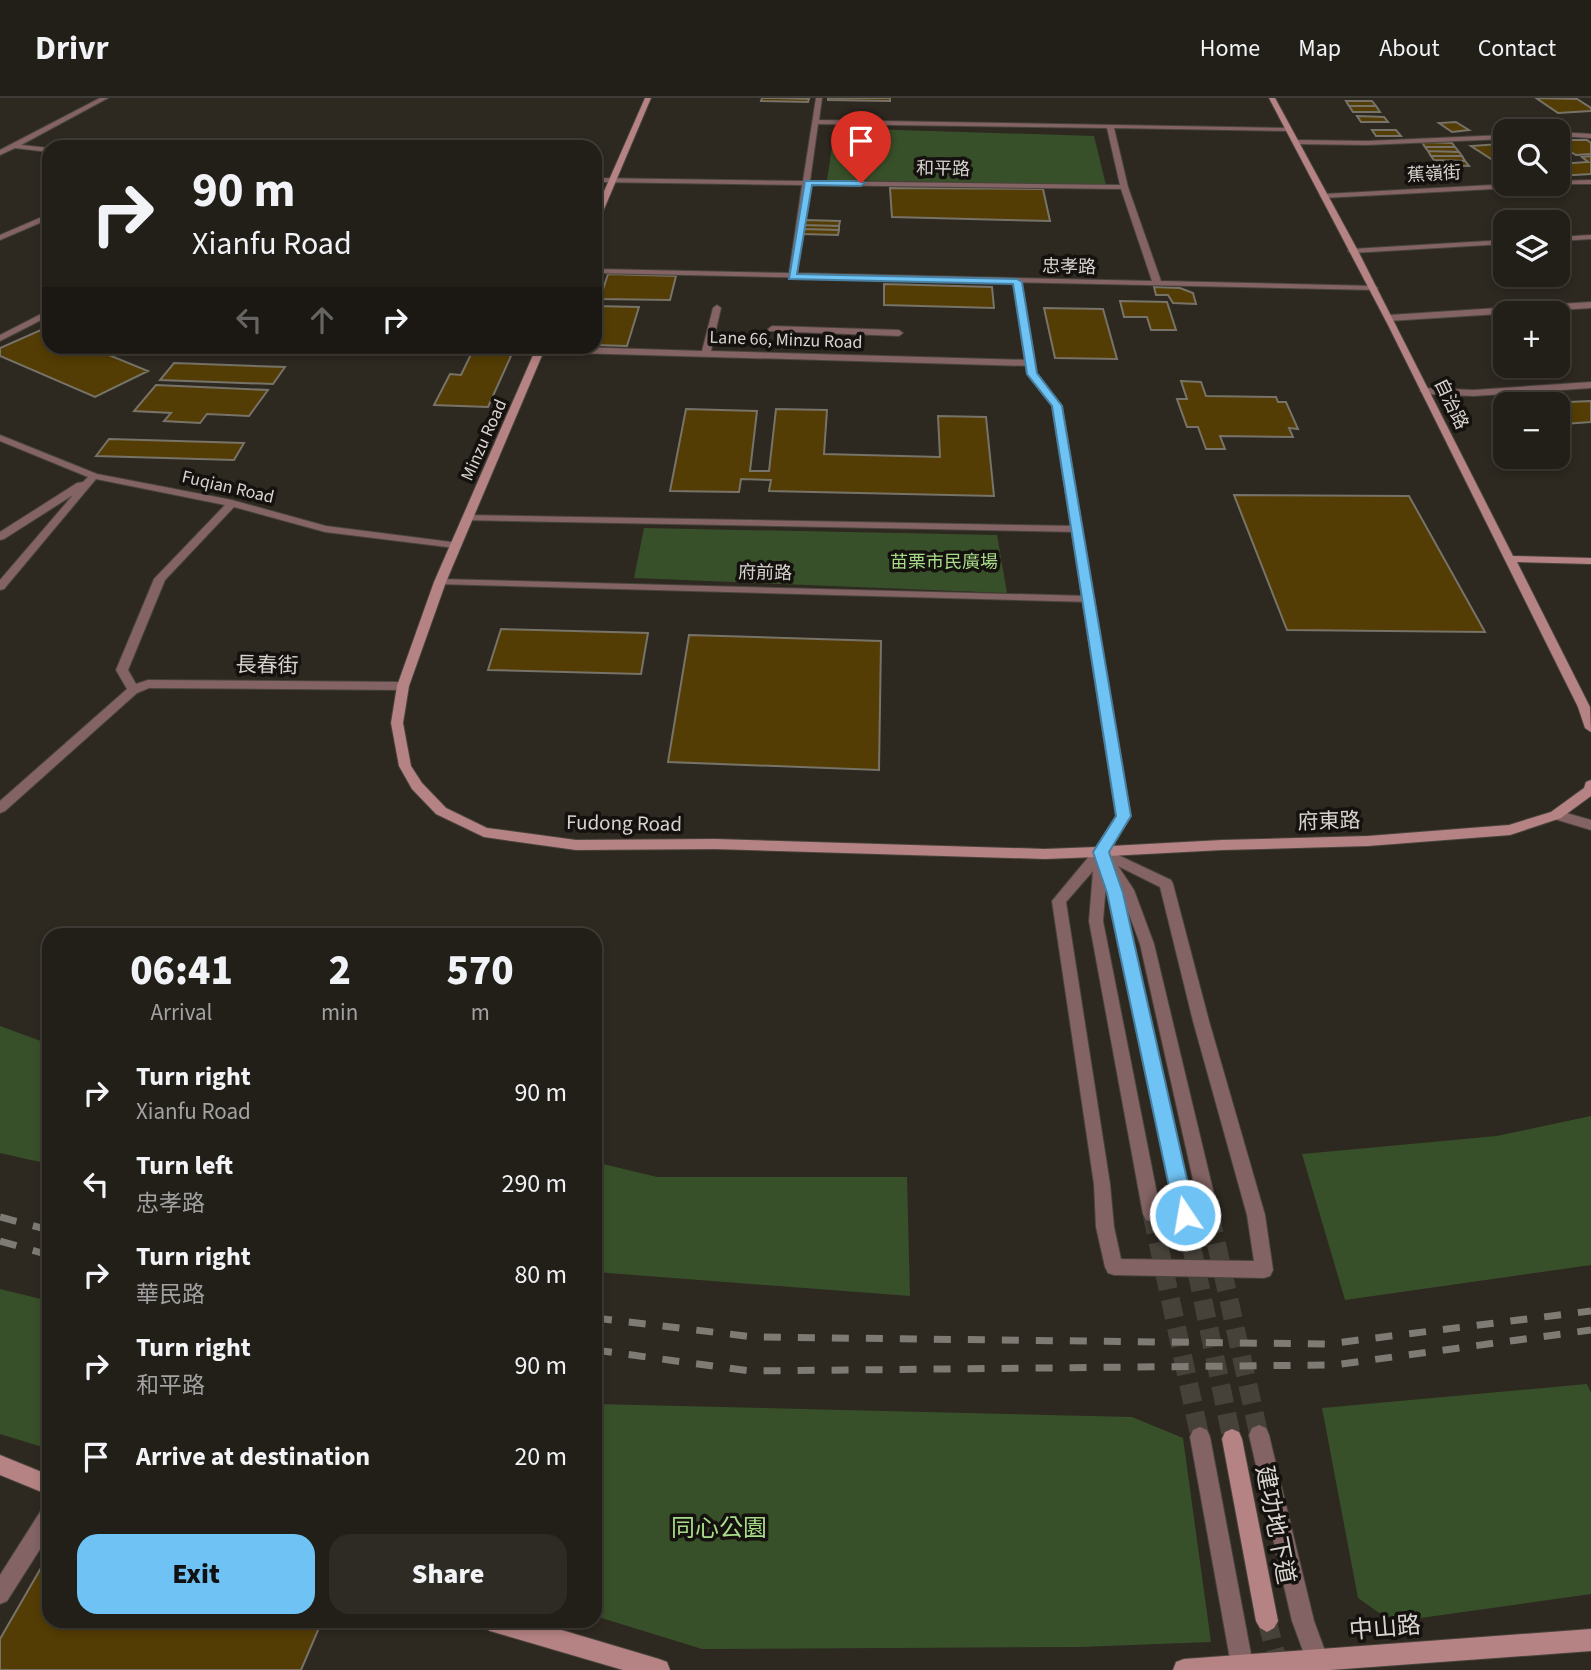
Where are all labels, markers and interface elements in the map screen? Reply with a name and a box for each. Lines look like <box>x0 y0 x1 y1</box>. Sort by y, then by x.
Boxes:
text: Drivr <box>35 25 109 72</box>
text: Home <box>1200 31 1260 66</box>
text: Map <box>1298 31 1341 66</box>
text: About <box>1379 31 1440 66</box>
text: Contact <box>1478 31 1556 66</box>
pin <box>831 111 891 183</box>
map controls <box>1493 119 1570 469</box>
button: search <box>1493 119 1570 196</box>
icon: arrive <box>842 122 880 160</box>
text: 90 m <box>192 156 296 226</box>
street label: 和平路 <box>916 156 970 182</box>
street label: 蕉嶺街 <box>1406 160 1462 188</box>
icon: right <box>77 168 168 259</box>
button: layers <box>1493 210 1570 287</box>
text: Xianfu Road <box>192 221 352 267</box>
street label: 忠孝路 <box>1042 254 1096 280</box>
icon: left <box>230 301 268 339</box>
icon: ahead <box>303 301 341 339</box>
icon: right <box>376 301 414 339</box>
button: + <box>1493 301 1570 378</box>
street label: Lane 66, Minzu Road <box>709 325 863 355</box>
street label: 自治路 <box>1428 374 1474 434</box>
button: − <box>1493 392 1570 469</box>
street label: Minzu Road <box>455 395 513 485</box>
street label: Fuqian Road <box>179 464 277 510</box>
park label: 苗栗市民廣場 <box>890 550 998 575</box>
street label: 府前路 <box>738 560 792 586</box>
street label: 長春街 <box>235 649 299 681</box>
street label: 府東路 <box>1297 805 1361 837</box>
street label: Fudong Road <box>566 807 682 839</box>
text: 06:41 <box>130 941 233 1001</box>
text: 2 <box>328 941 351 1001</box>
text: 570 <box>447 941 514 1001</box>
text: Arrival <box>151 996 212 1029</box>
text: min <box>321 996 358 1029</box>
text: m <box>471 996 490 1029</box>
text: Turn right <box>136 1058 251 1095</box>
icon: right <box>77 1074 115 1112</box>
text: 90 m <box>514 1074 567 1111</box>
text: Xianfu Road <box>136 1095 251 1128</box>
text: Turn left <box>136 1147 233 1184</box>
icon: left <box>77 1165 115 1203</box>
text: 290 m <box>501 1165 567 1202</box>
position arrow <box>1148 1178 1222 1252</box>
text: 忠孝路 <box>136 1187 205 1220</box>
text: Turn right <box>136 1238 251 1275</box>
icon: right <box>77 1256 115 1294</box>
text: 80 m <box>514 1256 567 1293</box>
text: 華民路 <box>136 1278 205 1311</box>
text: Turn right <box>136 1329 251 1366</box>
icon: right <box>77 1347 115 1385</box>
text: 90 m <box>514 1347 567 1384</box>
text: 和平路 <box>136 1369 205 1402</box>
icon: arrive <box>77 1438 115 1476</box>
text: Arrive at destination <box>136 1438 370 1475</box>
text: 20 m <box>514 1438 567 1475</box>
street label: 建功地下道 <box>1246 1463 1304 1587</box>
park label: 同心公園 <box>671 1511 767 1546</box>
button: Exit <box>77 1534 315 1614</box>
button: Share <box>329 1534 567 1614</box>
street label: 中山路 <box>1348 1607 1422 1649</box>

